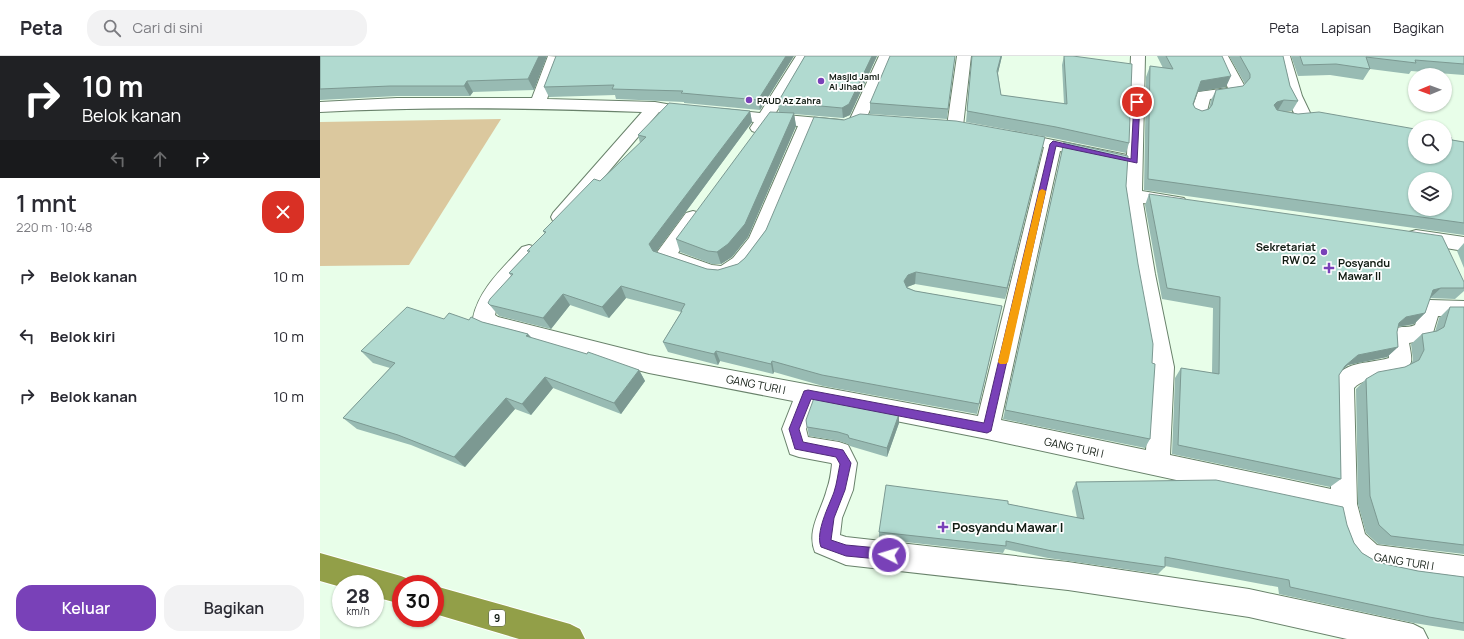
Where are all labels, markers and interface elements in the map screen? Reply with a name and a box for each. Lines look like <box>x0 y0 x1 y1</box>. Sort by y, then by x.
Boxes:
search box <box>87 10 367 46</box>
text: Peta <box>20 15 63 41</box>
icon: search <box>101 17 123 39</box>
text: Cari di sini <box>133 17 203 38</box>
text: Peta <box>1269 18 1299 37</box>
text: Lapisan <box>1321 18 1371 37</box>
text: Bagikan <box>1393 18 1444 37</box>
text: 10 m <box>82 67 143 105</box>
north arrow <box>1408 68 1452 112</box>
map controls <box>1408 68 1452 216</box>
place label: Masjid Jami Al Jihad <box>829 70 880 93</box>
icon: right <box>16 72 68 124</box>
marker: Masjid Jami Al Jihad <box>816 76 826 86</box>
pin <box>1120 85 1154 119</box>
icon: arrive <box>1126 91 1148 113</box>
place label: PAUD Az Zahra <box>757 94 821 107</box>
marker: PAUD Az Zahra <box>744 95 754 105</box>
text: Belok kanan <box>82 103 181 127</box>
button: search <box>1408 120 1452 164</box>
icon: left <box>107 148 129 170</box>
icon: ahead <box>149 148 171 170</box>
icon: right <box>191 148 213 170</box>
button: layers <box>1408 172 1452 216</box>
text: 1 mnt <box>16 186 77 219</box>
button: close <box>262 191 304 233</box>
text: 220 m · 10:48 <box>16 218 93 236</box>
place label: Sekretariat RW 02 <box>1256 239 1316 267</box>
marker: Sekretariat RW 02 <box>1319 247 1329 257</box>
place label: Posyandu Mawar II <box>1338 255 1390 283</box>
marker: Posyandu Mawar II <box>1323 262 1335 274</box>
icon: right <box>16 265 38 287</box>
text: Belok kanan <box>50 266 137 287</box>
text: 10 m <box>273 266 304 287</box>
icon: left <box>16 325 38 347</box>
text: Belok kiri <box>50 326 116 347</box>
text: 10 m <box>273 326 304 347</box>
street label: GANG TURI I <box>725 371 787 397</box>
icon: right <box>16 385 38 407</box>
text: Belok kanan <box>50 386 137 407</box>
text: 10 m <box>273 386 304 407</box>
street label: GANG TURI I <box>1043 433 1105 461</box>
place label: Posyandu Mawar I <box>952 518 1063 536</box>
marker: Posyandu Mawar I <box>937 521 949 533</box>
position arrow <box>868 534 910 576</box>
street label: GANG TURI I <box>1373 549 1435 573</box>
speed limit sign: 30 <box>392 575 444 627</box>
text: 28 <box>346 582 370 609</box>
button: Keluar <box>16 585 156 631</box>
button: Bagikan <box>164 585 304 631</box>
text: km/h <box>346 604 370 618</box>
road number: 9 <box>489 610 505 626</box>

